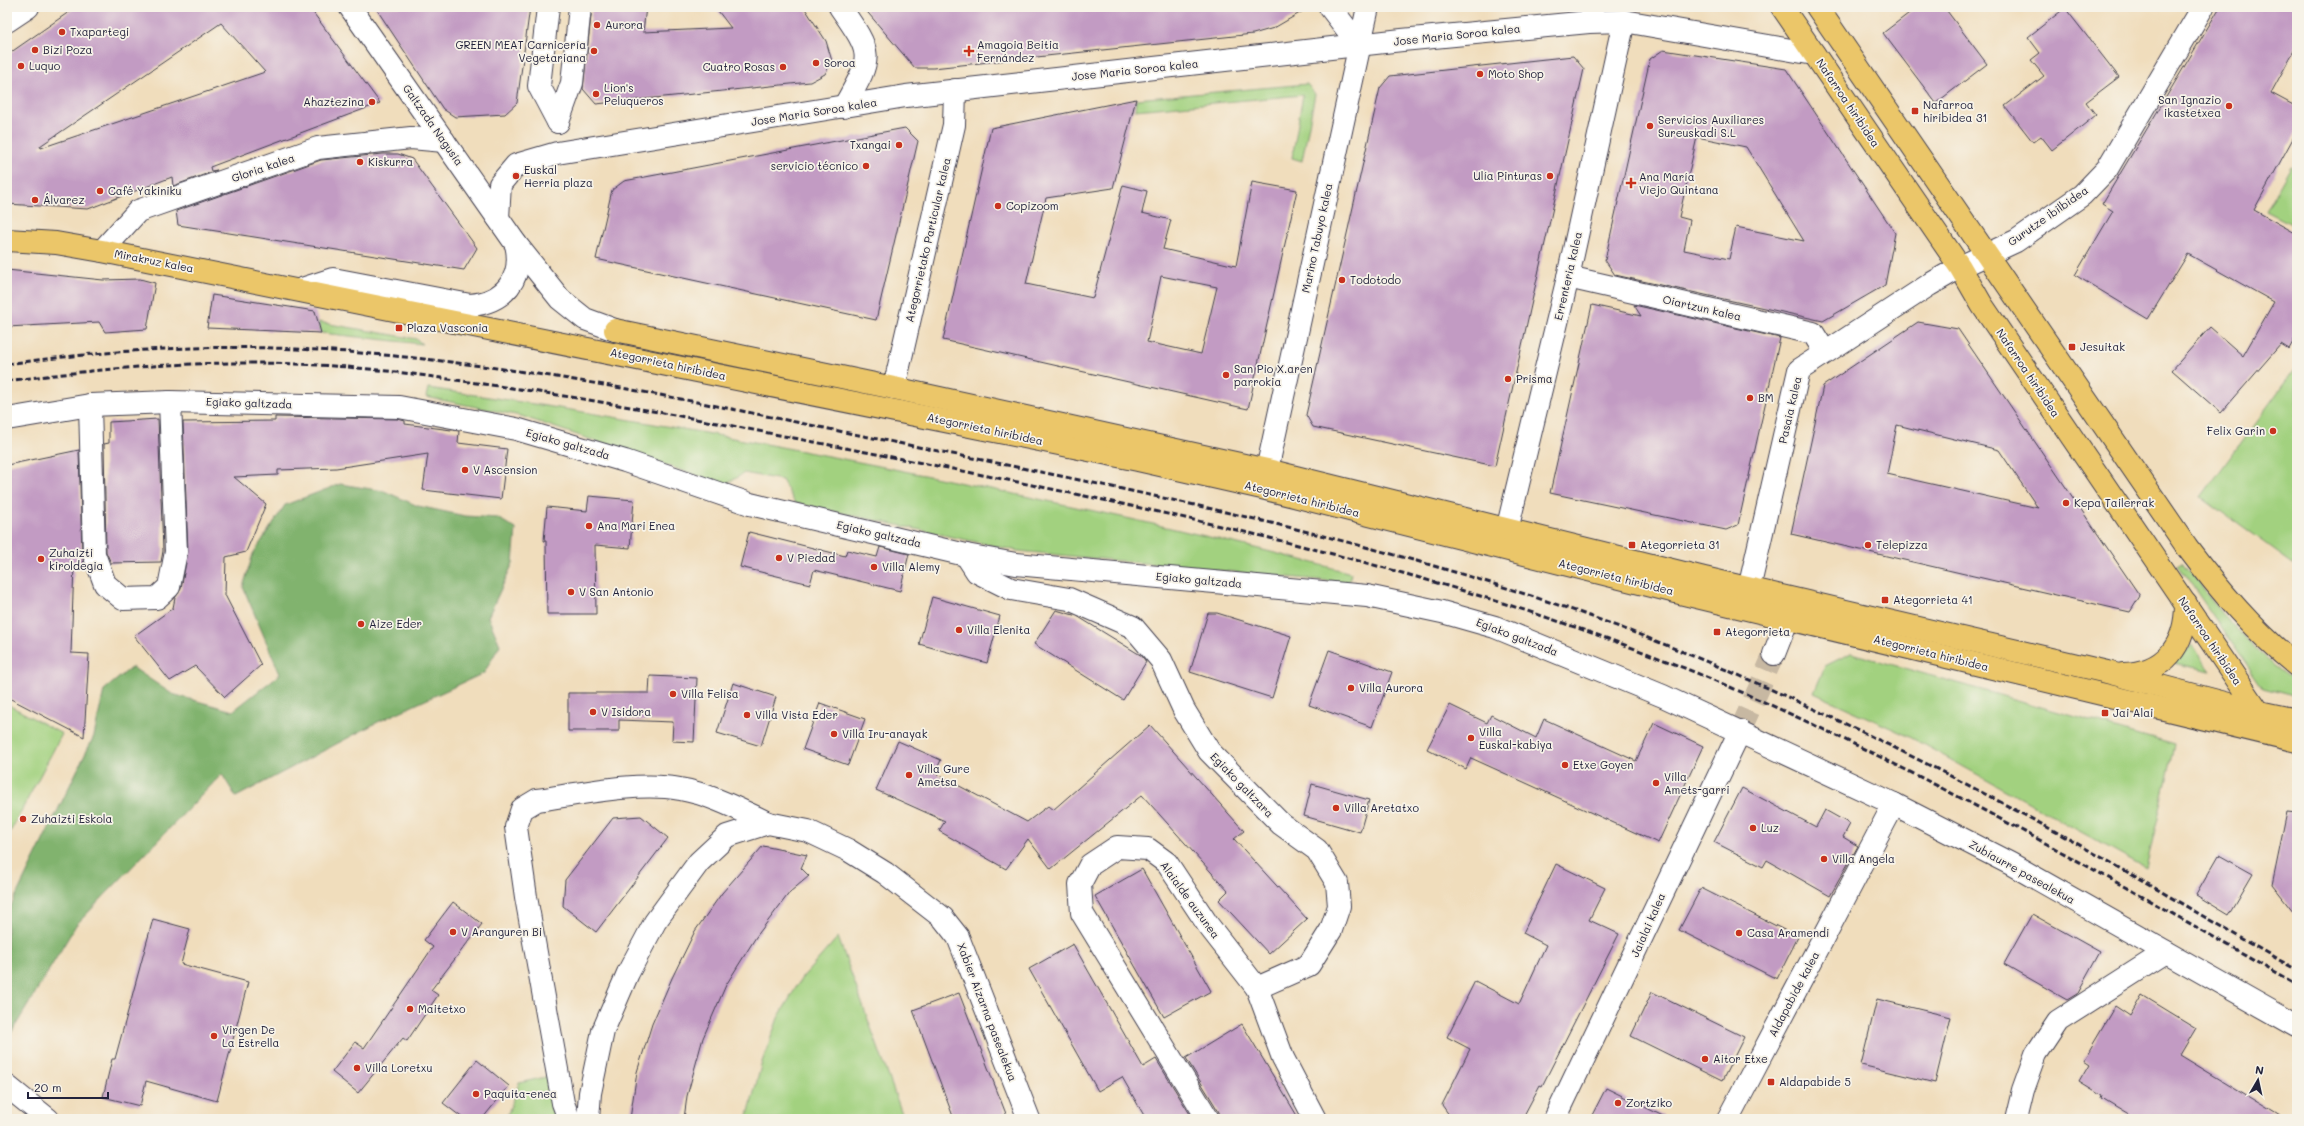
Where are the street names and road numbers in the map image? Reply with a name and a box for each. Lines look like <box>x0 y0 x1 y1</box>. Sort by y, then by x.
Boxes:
street label: Jose Maria Soroa kalea <box>1393 20 1521 49</box>
street label: Jose Maria Soroa kalea <box>1071 55 1199 84</box>
street label: Nafarroa hiribidea <box>1813 56 1884 150</box>
street label: Galtzada Nagusia <box>400 81 467 168</box>
street label: Jose Maria Soroa kalea <box>750 94 878 129</box>
street label: Gloria kalea <box>229 150 297 185</box>
street label: Ategorrietako Particular kalea <box>901 156 954 324</box>
street label: Marino Tabuyo kalea <box>1298 182 1335 294</box>
street label: Gurutze ibilbidea <box>2005 182 2091 249</box>
street label: Errenteria kalea <box>1550 230 1585 322</box>
street label: Mirakruz kalea <box>113 245 195 276</box>
street label: Oiartzun kalea <box>1661 291 1743 324</box>
street label: Nafarroa hiribidea <box>1993 326 2064 420</box>
street label: Ategorrieta hiribidea <box>609 344 728 383</box>
street label: Pasaia kalea <box>1774 375 1805 445</box>
street label: Egiako galtzada <box>206 393 293 412</box>
street label: Ategorrieta hiribidea <box>926 409 1045 448</box>
street label: Egiako galtzada <box>525 424 612 463</box>
street label: Ategorrieta hiribidea <box>1243 477 1361 520</box>
street label: Egiako galtzada <box>835 516 923 551</box>
street label: Ategorrieta hiribidea <box>1557 555 1675 598</box>
street label: Egiako galtzada <box>1155 568 1243 591</box>
street label: Nafarroa hiribidea <box>2175 594 2246 688</box>
street label: Egiako galtzada <box>1474 614 1560 659</box>
street label: Ategorrieta hiribidea <box>1872 631 1990 674</box>
street label: Egiako galtzara <box>1207 749 1277 821</box>
street label: Zubiaurre pasealekua <box>1967 836 2078 907</box>
street label: Alaialde auzunea <box>1157 858 1224 942</box>
street label: Jaialai kalea <box>1627 890 1668 959</box>
street label: Xabier Aizarna pasealekua <box>954 940 1021 1083</box>
street label: Aldapabide kalea <box>1765 948 1822 1039</box>

